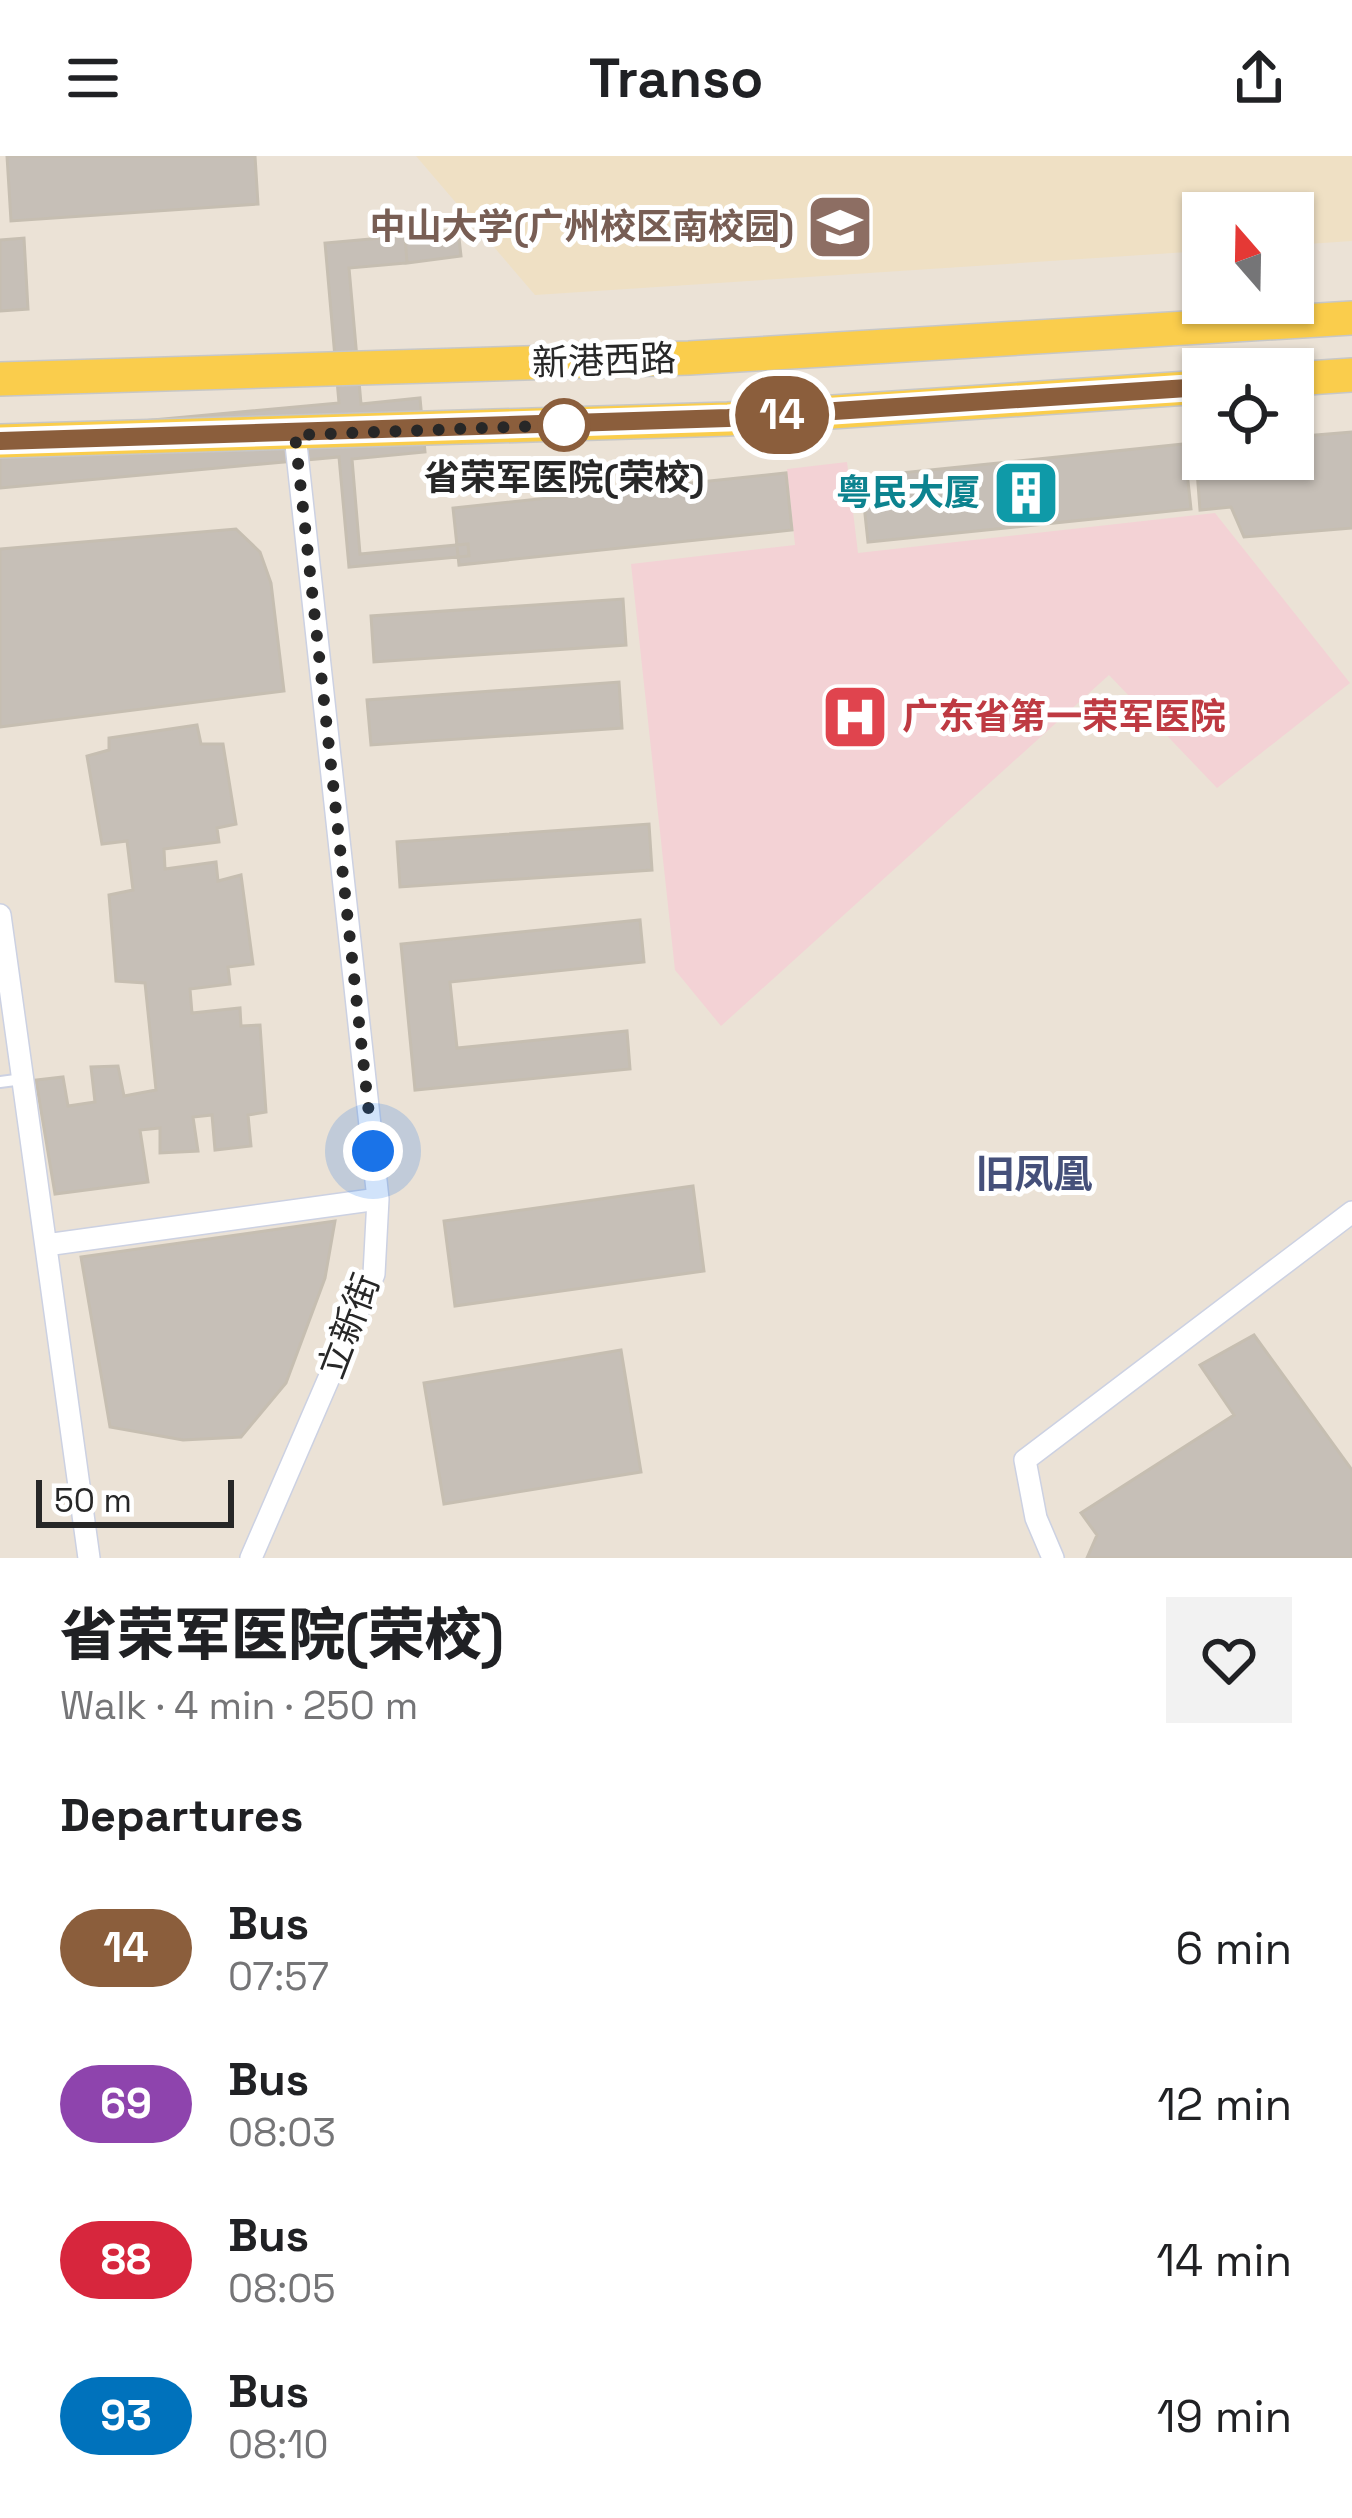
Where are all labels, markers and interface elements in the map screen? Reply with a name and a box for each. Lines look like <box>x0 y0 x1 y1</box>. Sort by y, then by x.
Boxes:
text: Transo <box>589 44 763 113</box>
icon: menu <box>60 45 126 111</box>
icon: share <box>1226 45 1292 111</box>
school or university icon: 中山大学(广州校区南校园) <box>805 192 875 262</box>
north arrow <box>1182 192 1314 324</box>
map controls <box>1182 192 1314 480</box>
place label: 中山大学(广州校区南校园) <box>370 204 794 250</box>
street label: 新港西路 <box>531 336 677 386</box>
button: locate <box>1182 348 1314 480</box>
line badge: 14 <box>728 376 836 454</box>
text: 14 <box>759 388 805 441</box>
marker: 省荣军医院(荣校) <box>539 400 589 450</box>
place label: 省荣军医院(荣校) <box>424 455 704 501</box>
building icon: 粤民大厦 <box>991 458 1061 528</box>
place label: 粤民大厦 <box>836 470 980 516</box>
hospital icon: 广东省第一荣军医院 <box>820 682 890 752</box>
place label: 广东省第一荣军医院 <box>902 694 1226 740</box>
your location <box>343 1121 403 1181</box>
district label: 旧凤凰 <box>975 1150 1093 1199</box>
street label: 立新街 <box>308 1267 390 1385</box>
scale bar <box>36 1474 234 1527</box>
text: 50 m <box>54 1480 132 1522</box>
button: heart <box>1166 1597 1292 1723</box>
text: 省荣军医院(荣校) <box>60 1599 504 1672</box>
text: Walk · 4 min · 250 m <box>60 1681 418 1730</box>
text: Departures <box>60 1787 303 1844</box>
text: Bus <box>228 1895 309 1952</box>
text: 6 min <box>1176 1920 1292 1977</box>
text: 14 <box>103 1921 149 1974</box>
text: 07:57 <box>228 1952 329 2001</box>
text: Bus <box>228 2051 309 2108</box>
text: 12 min <box>1157 2076 1292 2133</box>
text: 69 <box>100 2077 152 2130</box>
text: 08:03 <box>228 2108 336 2157</box>
text: Bus <box>228 2207 309 2264</box>
text: 14 min <box>1156 2232 1292 2289</box>
text: 88 <box>101 2233 151 2286</box>
text: 08:05 <box>228 2264 336 2313</box>
text: Bus <box>228 2363 309 2420</box>
text: 19 min <box>1157 2388 1292 2445</box>
text: 93 <box>100 2389 152 2442</box>
text: 08:10 <box>228 2420 328 2469</box>

